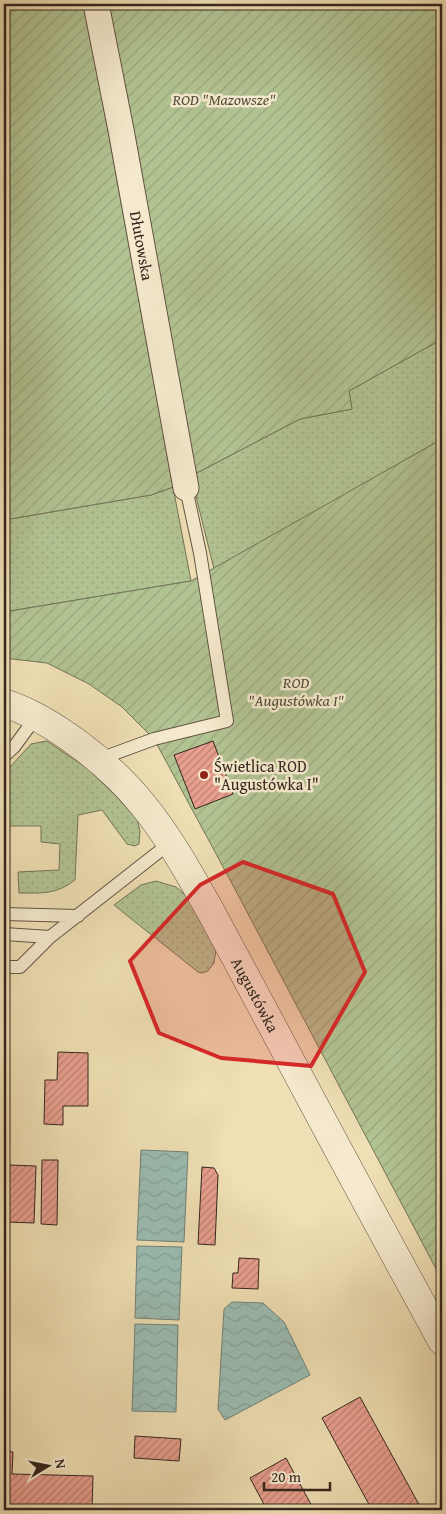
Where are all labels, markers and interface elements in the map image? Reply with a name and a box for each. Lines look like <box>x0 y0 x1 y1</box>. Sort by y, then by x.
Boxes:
park label: ROD "Mazowsze" <box>171 87 276 111</box>
street label: Dłutowska <box>124 209 160 283</box>
park label: ROD "Augustówka I" <box>248 670 345 712</box>
place label: Świetlica ROD "Augustówka I" <box>214 754 319 796</box>
marker: Świetlica ROD "Augustówka I" <box>198 769 210 781</box>
street label: Augustówka <box>225 953 286 1037</box>
north arrow <box>22 1442 72 1492</box>
text: N <box>50 1457 72 1471</box>
scale bar <box>264 1459 330 1491</box>
text: 20 m <box>271 1466 302 1487</box>

